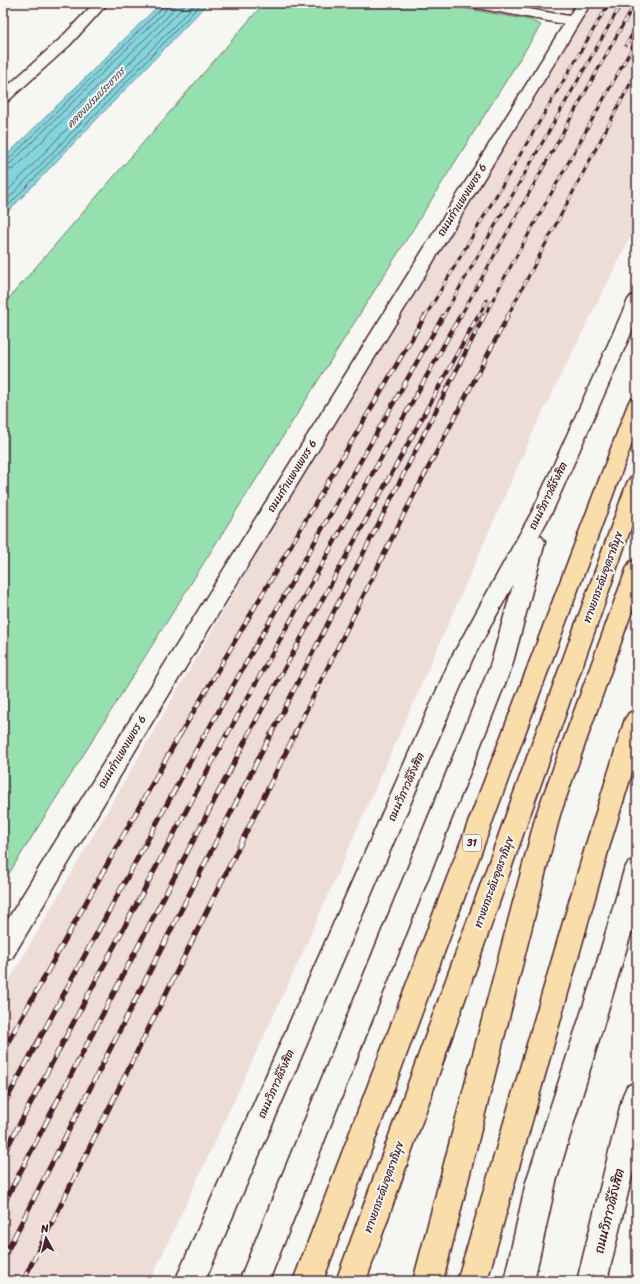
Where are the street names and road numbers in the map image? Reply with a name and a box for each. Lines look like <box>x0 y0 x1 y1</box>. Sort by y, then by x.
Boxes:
street label: ถนนกำแพงเพชร 6 <box>432 160 492 240</box>
street label: ถนนกำแพงเพชร 6 <box>262 436 322 516</box>
street label: ถนนวิภาวดีรังสิต <box>523 459 573 533</box>
street label: ทางยกระดับอุตราภิมุข <box>578 527 629 625</box>
street label: ถนนกำแพงเพชร 6 <box>93 712 151 792</box>
street label: ถนนวิภาวดีรังสิต <box>382 749 430 824</box>
street label: ทางยกระดับอุตราภิมุข <box>469 832 520 930</box>
road number: 31 <box>463 835 481 851</box>
street label: ถนนวิภาวดีรังสิต <box>252 1046 300 1121</box>
street label: ทางยกระดับอุตราภิมุข <box>359 1137 410 1235</box>
street label: ถนนวิภาวดีรังสิต <box>587 1166 631 1256</box>

